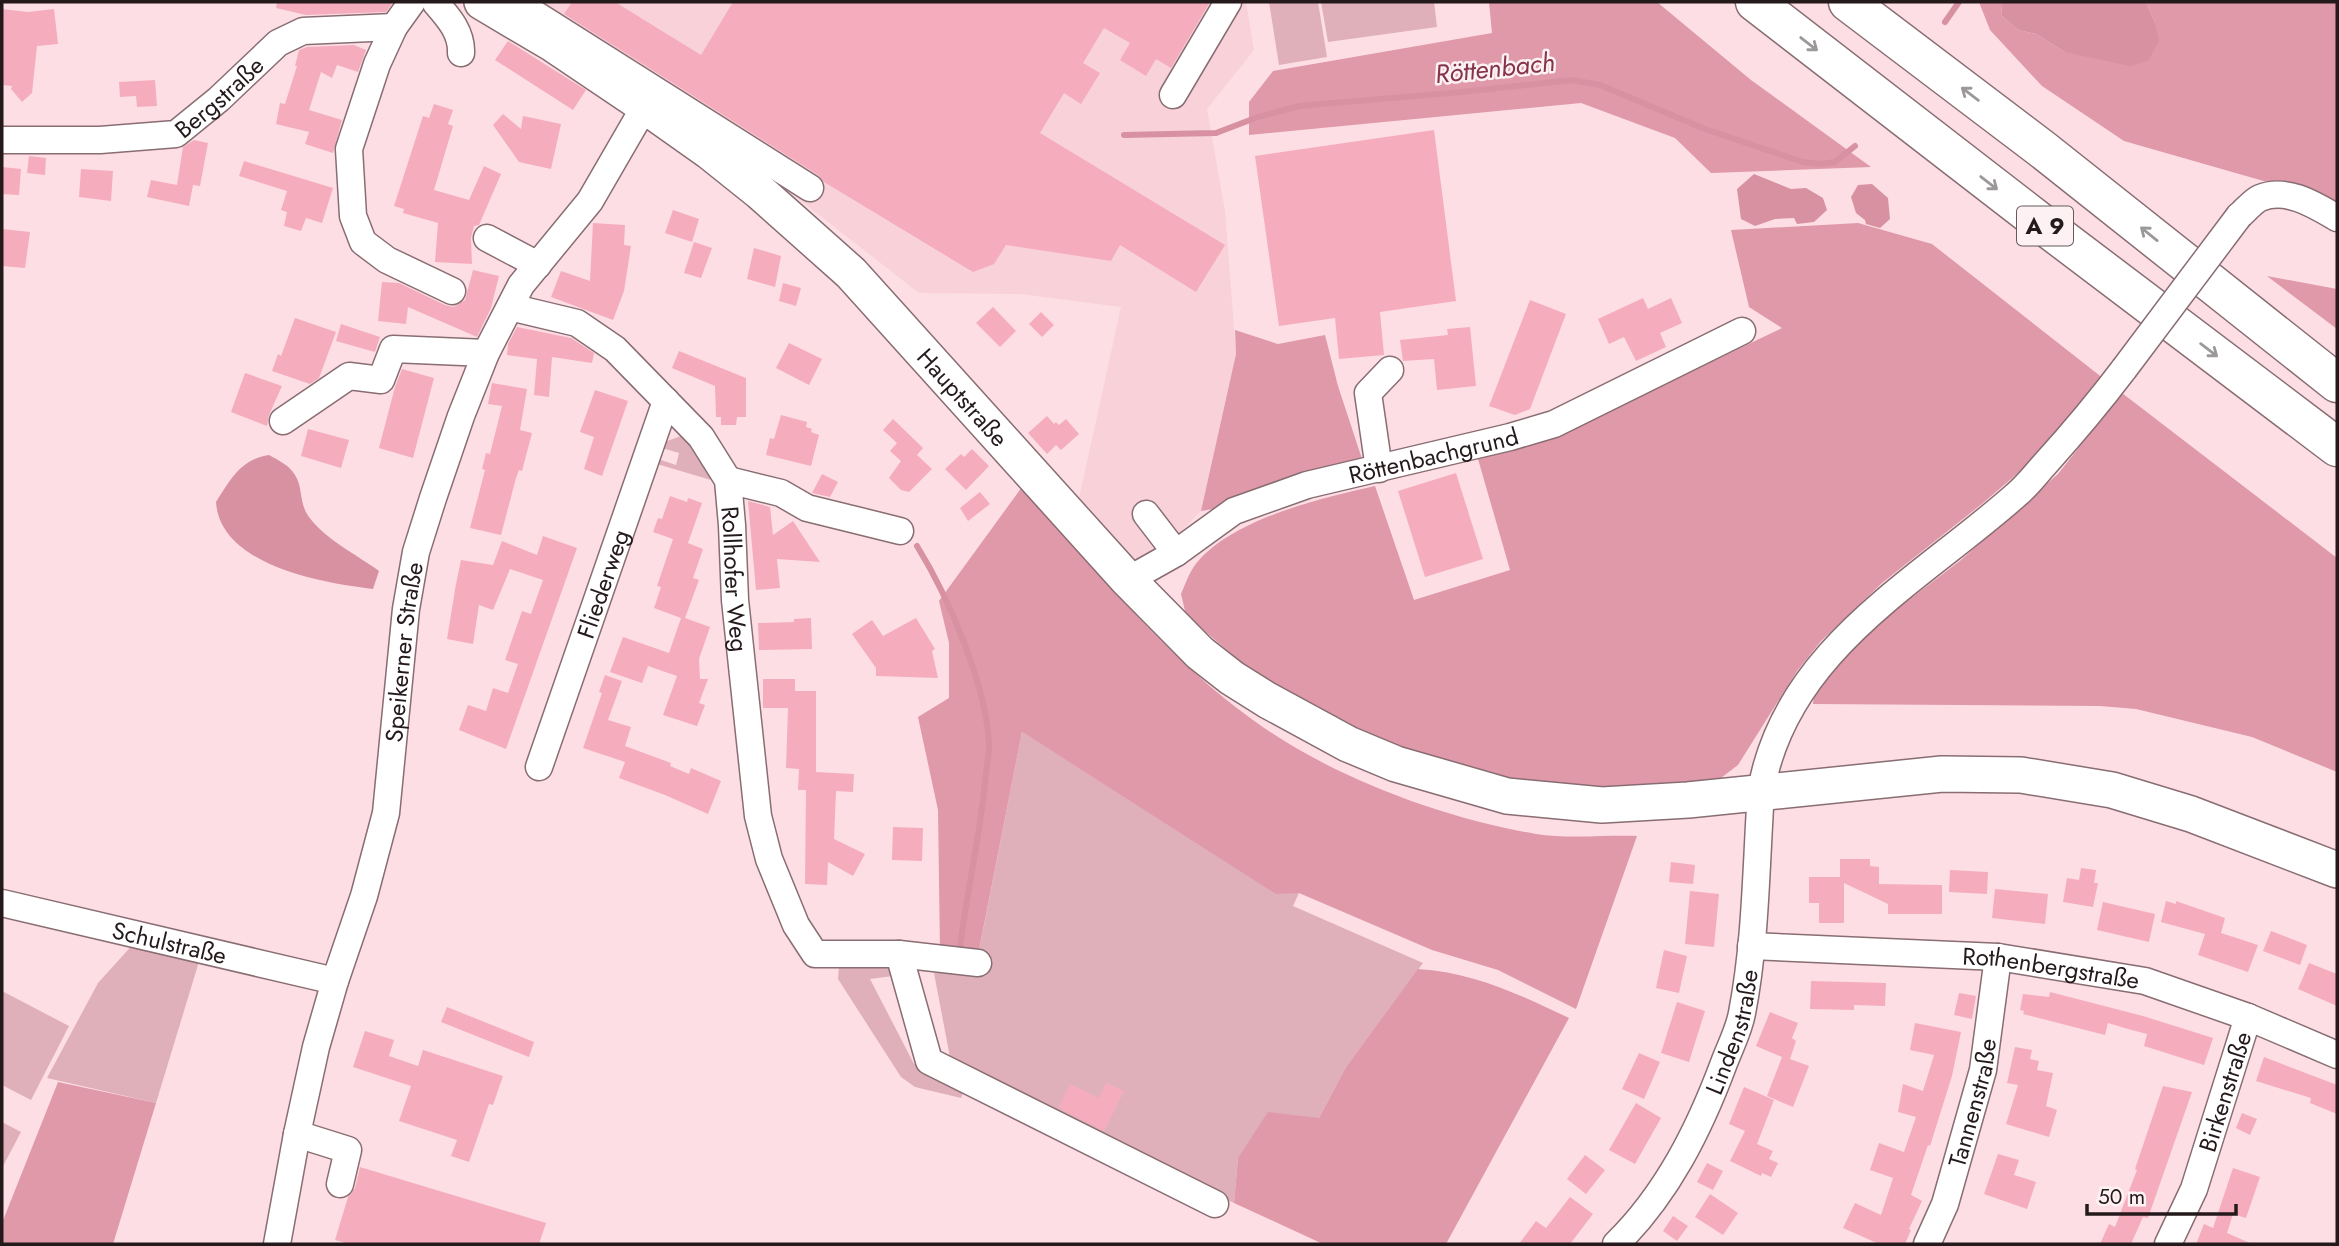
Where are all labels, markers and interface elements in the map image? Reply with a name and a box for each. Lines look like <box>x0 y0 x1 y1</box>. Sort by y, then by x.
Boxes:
one-way arrow <box>1800 36 1818 51</box>
water label: Röttenbach <box>1433 43 1557 93</box>
street label: Bergstraße <box>167 48 271 146</box>
one-way arrow <box>1961 87 1980 102</box>
one-way arrow <box>1979 175 1998 190</box>
road number: A 9 <box>2017 206 2073 246</box>
one-way arrow <box>2141 227 2159 242</box>
street label: Hauptstraße <box>909 340 1017 454</box>
one-way arrow <box>2200 343 2218 358</box>
street label: Röttenbachgrund <box>1345 418 1522 492</box>
street label: Rollhofer Weg <box>713 505 758 654</box>
street label: Fliederweg <box>568 525 638 643</box>
street label: Speikerner Straße <box>376 559 431 744</box>
street label: Schulstraße <box>109 912 230 973</box>
street label: Rothenbergstraße <box>1962 938 2142 997</box>
street label: Lindenstraße <box>1696 967 1766 1100</box>
street label: Birkenstraße <box>2189 1027 2260 1156</box>
street label: Tannenstraße <box>1939 1036 2005 1171</box>
scale bar <box>2087 1172 2236 1216</box>
text: 50 m <box>2098 1182 2145 1212</box>

